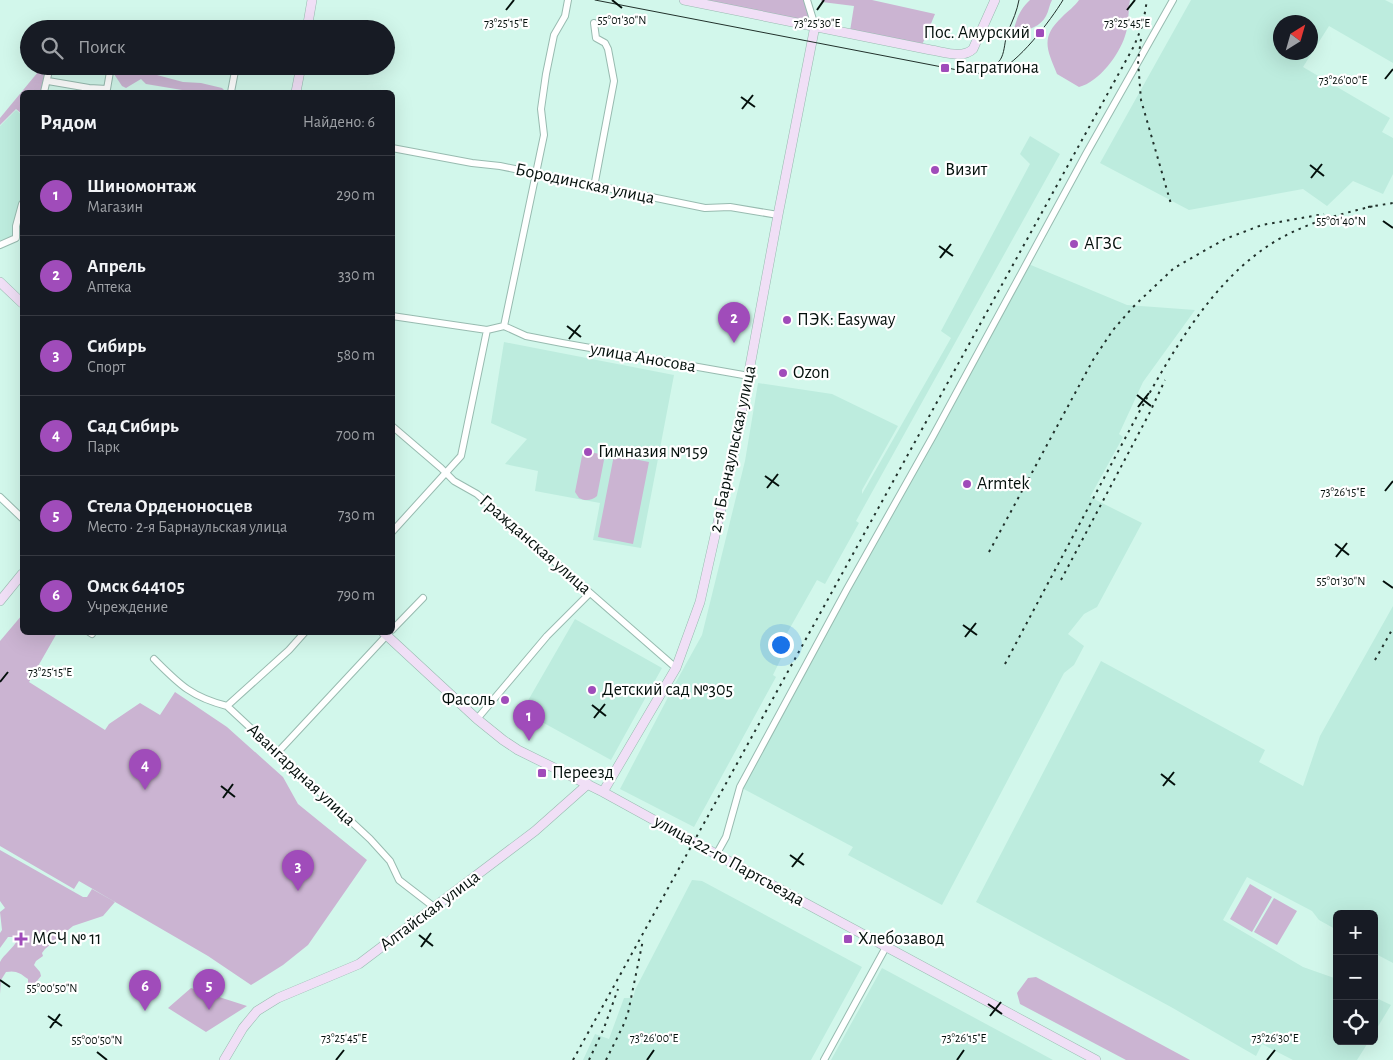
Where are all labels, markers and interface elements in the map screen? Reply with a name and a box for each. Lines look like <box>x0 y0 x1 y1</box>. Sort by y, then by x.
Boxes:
text: 55°01'30"N <box>598 14 646 26</box>
north arrow <box>1273 15 1318 60</box>
text: 73°25'15"E <box>484 17 528 29</box>
text: 73°25'30"E <box>794 17 840 29</box>
text: 73°25'45"E <box>1104 17 1150 29</box>
search box <box>20 20 395 75</box>
place label: Пос. Амурский <box>924 24 1030 42</box>
marker: Пос. Амурский <box>1034 27 1046 39</box>
icon: search <box>38 34 66 62</box>
text: Поиск <box>78 38 125 57</box>
place label: Багратиона <box>955 59 1039 77</box>
marker: Багратиона <box>939 62 951 74</box>
text: 73°26'00"E <box>1319 74 1367 86</box>
text: Рядом <box>40 112 97 133</box>
text: Найдено: 6 <box>303 114 375 130</box>
street label: Бородинская улица <box>514 160 656 208</box>
place label: Визит <box>945 161 988 179</box>
marker: Визит <box>929 164 941 176</box>
text: Шиномонтаж <box>87 177 196 196</box>
text: 1 <box>53 187 59 203</box>
text: 290 m <box>336 187 375 203</box>
text: Магазин <box>87 199 143 215</box>
text: 55°01'40"N <box>1316 215 1366 227</box>
place label: АГЗС <box>1084 235 1122 253</box>
marker: АГЗС <box>1068 238 1080 250</box>
text: Апрель <box>87 257 146 276</box>
text: 2 <box>52 267 60 283</box>
text: 330 m <box>338 267 375 283</box>
text: Аптека <box>87 279 132 295</box>
pin: 2 <box>718 302 750 343</box>
place label: ПЭК: Easyway <box>797 311 896 329</box>
marker: ПЭК: Easyway <box>781 314 793 326</box>
text: Сибирь <box>87 337 146 356</box>
street label: улица Аносова <box>588 340 697 376</box>
text: 3 <box>53 347 59 363</box>
text: 580 m <box>337 347 375 363</box>
text: Спорт <box>87 359 126 375</box>
street label: 2-я Барнаульская улица <box>706 364 760 534</box>
place label: Ozon <box>793 364 830 382</box>
marker: Ozon <box>777 367 789 379</box>
text: Сад Сибирь <box>87 417 179 436</box>
text: 4 <box>52 427 60 443</box>
text: 700 m <box>336 427 375 443</box>
text: Парк <box>87 439 120 455</box>
place label: Гимназия №159 <box>598 443 708 461</box>
marker: Гимназия №159 <box>582 446 594 458</box>
place label: Armtek <box>977 475 1030 493</box>
marker: Armtek <box>961 478 973 490</box>
text: 73°26'15"E <box>1321 486 1366 498</box>
street label: Гражданская улица <box>476 492 594 598</box>
text: Стела Орденоносцев <box>87 497 252 516</box>
text: 5 <box>53 507 59 523</box>
text: 730 m <box>338 507 375 523</box>
text: Место · 2-я Барнаульская улица <box>87 519 287 535</box>
text: 55°01'30"N <box>1317 575 1365 587</box>
text: Омск 644105 <box>87 577 185 596</box>
text: 6 <box>52 587 60 603</box>
text: 790 m <box>337 587 375 603</box>
text: Учреждение <box>87 599 168 615</box>
your location <box>768 632 794 658</box>
text: 73°25'15"E <box>28 666 72 678</box>
place label: Детский сад №305 <box>602 681 733 699</box>
marker: Детский сад №305 <box>586 684 598 696</box>
place label: Фасоль <box>442 691 495 709</box>
marker: Фасоль <box>499 694 511 706</box>
pin: 1 <box>513 700 545 741</box>
street label: Авангардная улица <box>243 721 359 829</box>
pin: 4 <box>129 749 161 790</box>
place label: Переезд <box>552 764 614 782</box>
marker: Переезд <box>536 767 548 779</box>
street label: улица 22-го Партсъезда <box>650 812 807 910</box>
pin: 3 <box>282 850 314 891</box>
street label: Алтайская улица <box>377 868 483 954</box>
map controls <box>1333 910 1378 1045</box>
button: + <box>1333 910 1378 955</box>
place label: Хлебозавод <box>858 929 944 948</box>
place label: МСЧ № 11 <box>32 930 102 948</box>
marker: МСЧ № 11 <box>14 932 28 946</box>
marker: Хлебозавод <box>842 933 854 945</box>
button: − <box>1333 955 1378 1000</box>
pin: 5 <box>193 969 225 1010</box>
pin: 6 <box>129 970 161 1011</box>
text: 55°00'50"N <box>26 982 78 994</box>
button: locate <box>1333 1000 1378 1045</box>
text: 73°25'45"E <box>321 1032 367 1044</box>
text: 73°26'00"E <box>630 1032 678 1044</box>
text: 73°26'15"E <box>942 1032 987 1044</box>
text: 73°26'30"E <box>1252 1032 1299 1044</box>
text: 55°00'50"N <box>71 1034 123 1046</box>

